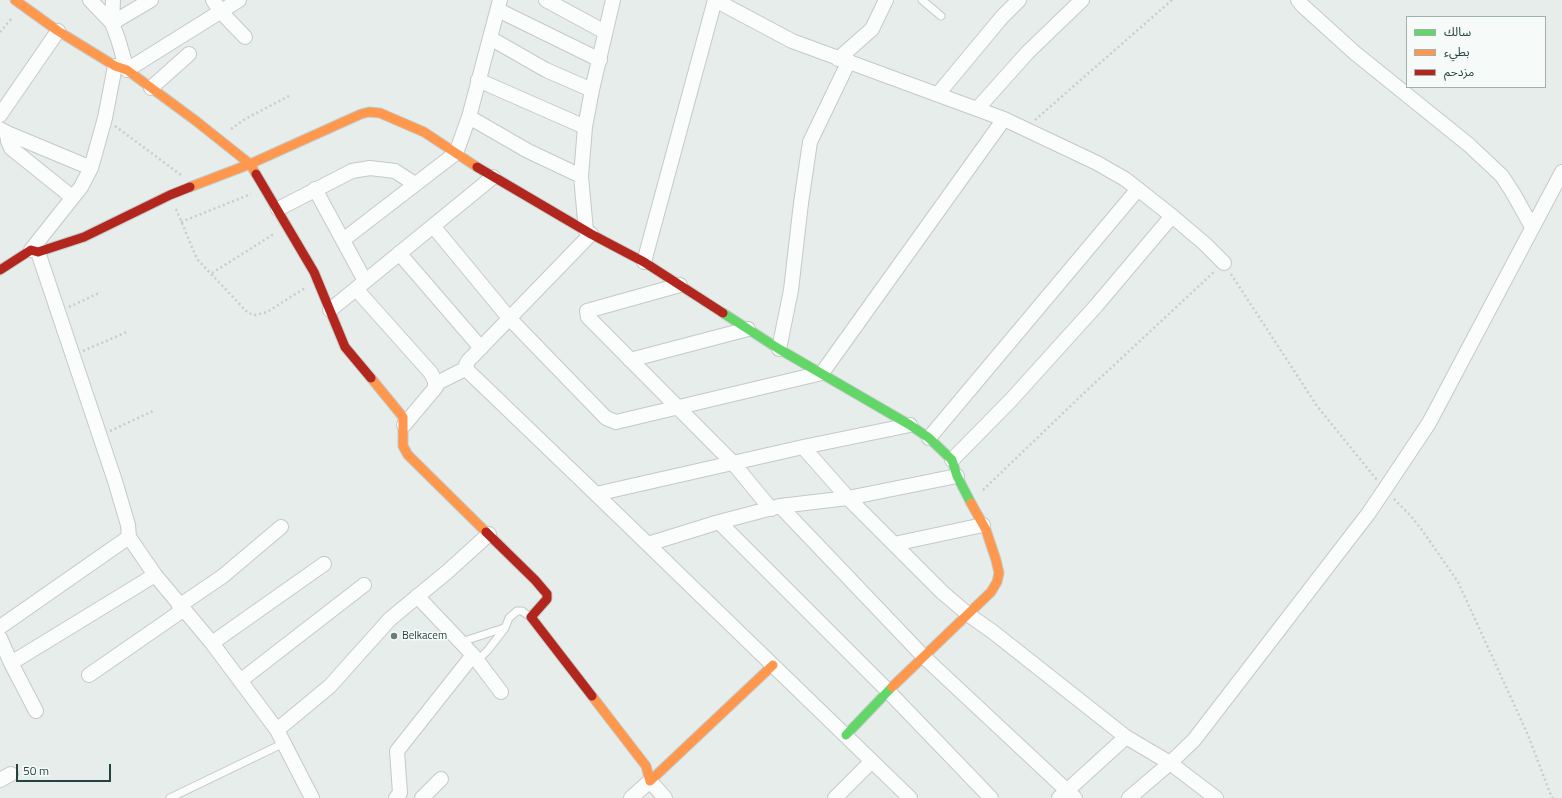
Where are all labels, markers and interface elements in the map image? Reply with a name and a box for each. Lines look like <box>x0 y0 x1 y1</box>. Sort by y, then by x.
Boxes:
legend <box>1406 16 1546 88</box>
text: سالك <box>1444 22 1471 41</box>
text: بطيء <box>1444 42 1470 61</box>
text: مزدحم <box>1444 62 1474 81</box>
place label: Belkacem <box>402 629 447 643</box>
marker: Belkacem <box>389 631 399 641</box>
scale bar <box>18 756 113 782</box>
text: 50 m <box>23 761 49 780</box>

